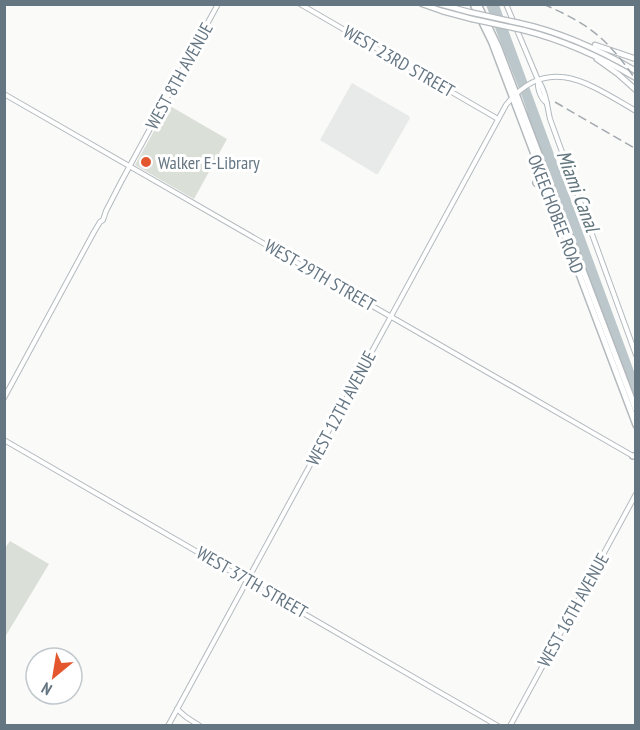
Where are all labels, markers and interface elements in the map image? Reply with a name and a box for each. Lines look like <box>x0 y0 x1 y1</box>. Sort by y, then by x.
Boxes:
street label: WEST 8TH AVENUE <box>140 19 218 133</box>
street label: WEST 23RD STREET <box>339 20 459 102</box>
water label: Miami Canal <box>551 147 606 238</box>
place label: Walker E-Library <box>158 151 260 174</box>
street label: OKEECHOBEE ROAD <box>523 151 589 277</box>
marker: Walker E-Library <box>139 155 153 169</box>
street label: WEST 29TH STREET <box>260 234 380 316</box>
street label: WEST 12TH AVENUE <box>301 347 381 469</box>
street label: WEST 37TH STREET <box>192 541 312 623</box>
street label: WEST 16TH AVENUE <box>532 549 614 671</box>
north arrow <box>24 646 84 706</box>
text: N <box>38 678 55 700</box>

